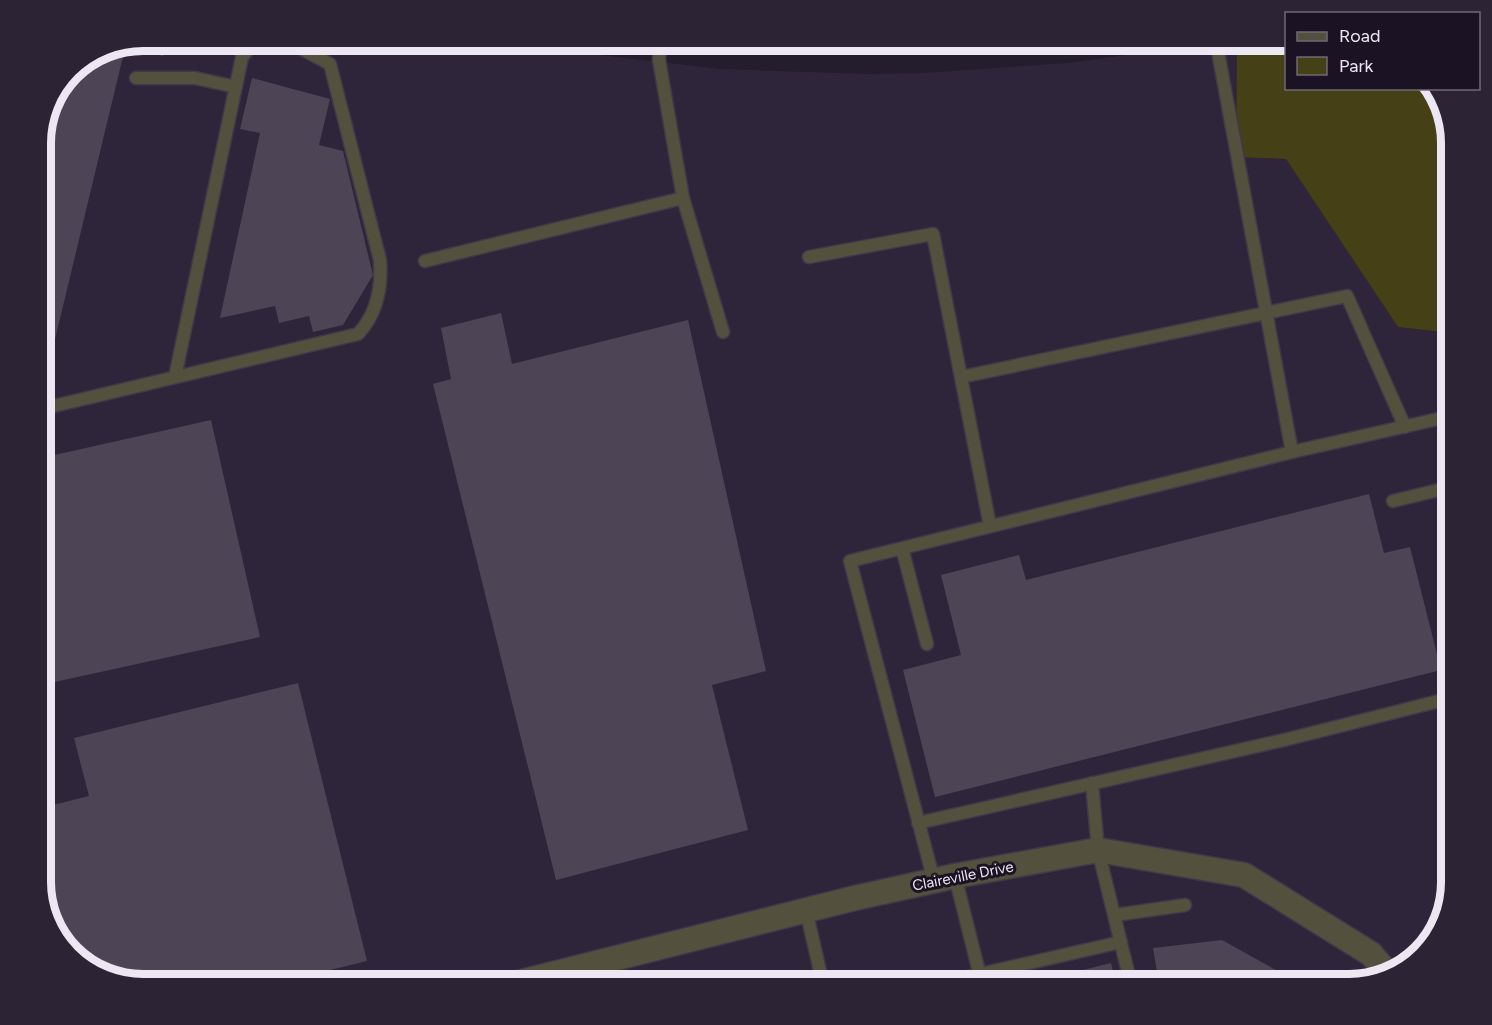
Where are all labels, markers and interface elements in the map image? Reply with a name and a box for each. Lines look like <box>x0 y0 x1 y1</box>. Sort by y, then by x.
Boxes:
legend <box>1285 12 1480 90</box>
text: Road <box>1339 25 1380 47</box>
text: Park <box>1339 55 1374 77</box>
street label: Claireville Drive <box>911 857 1015 895</box>

